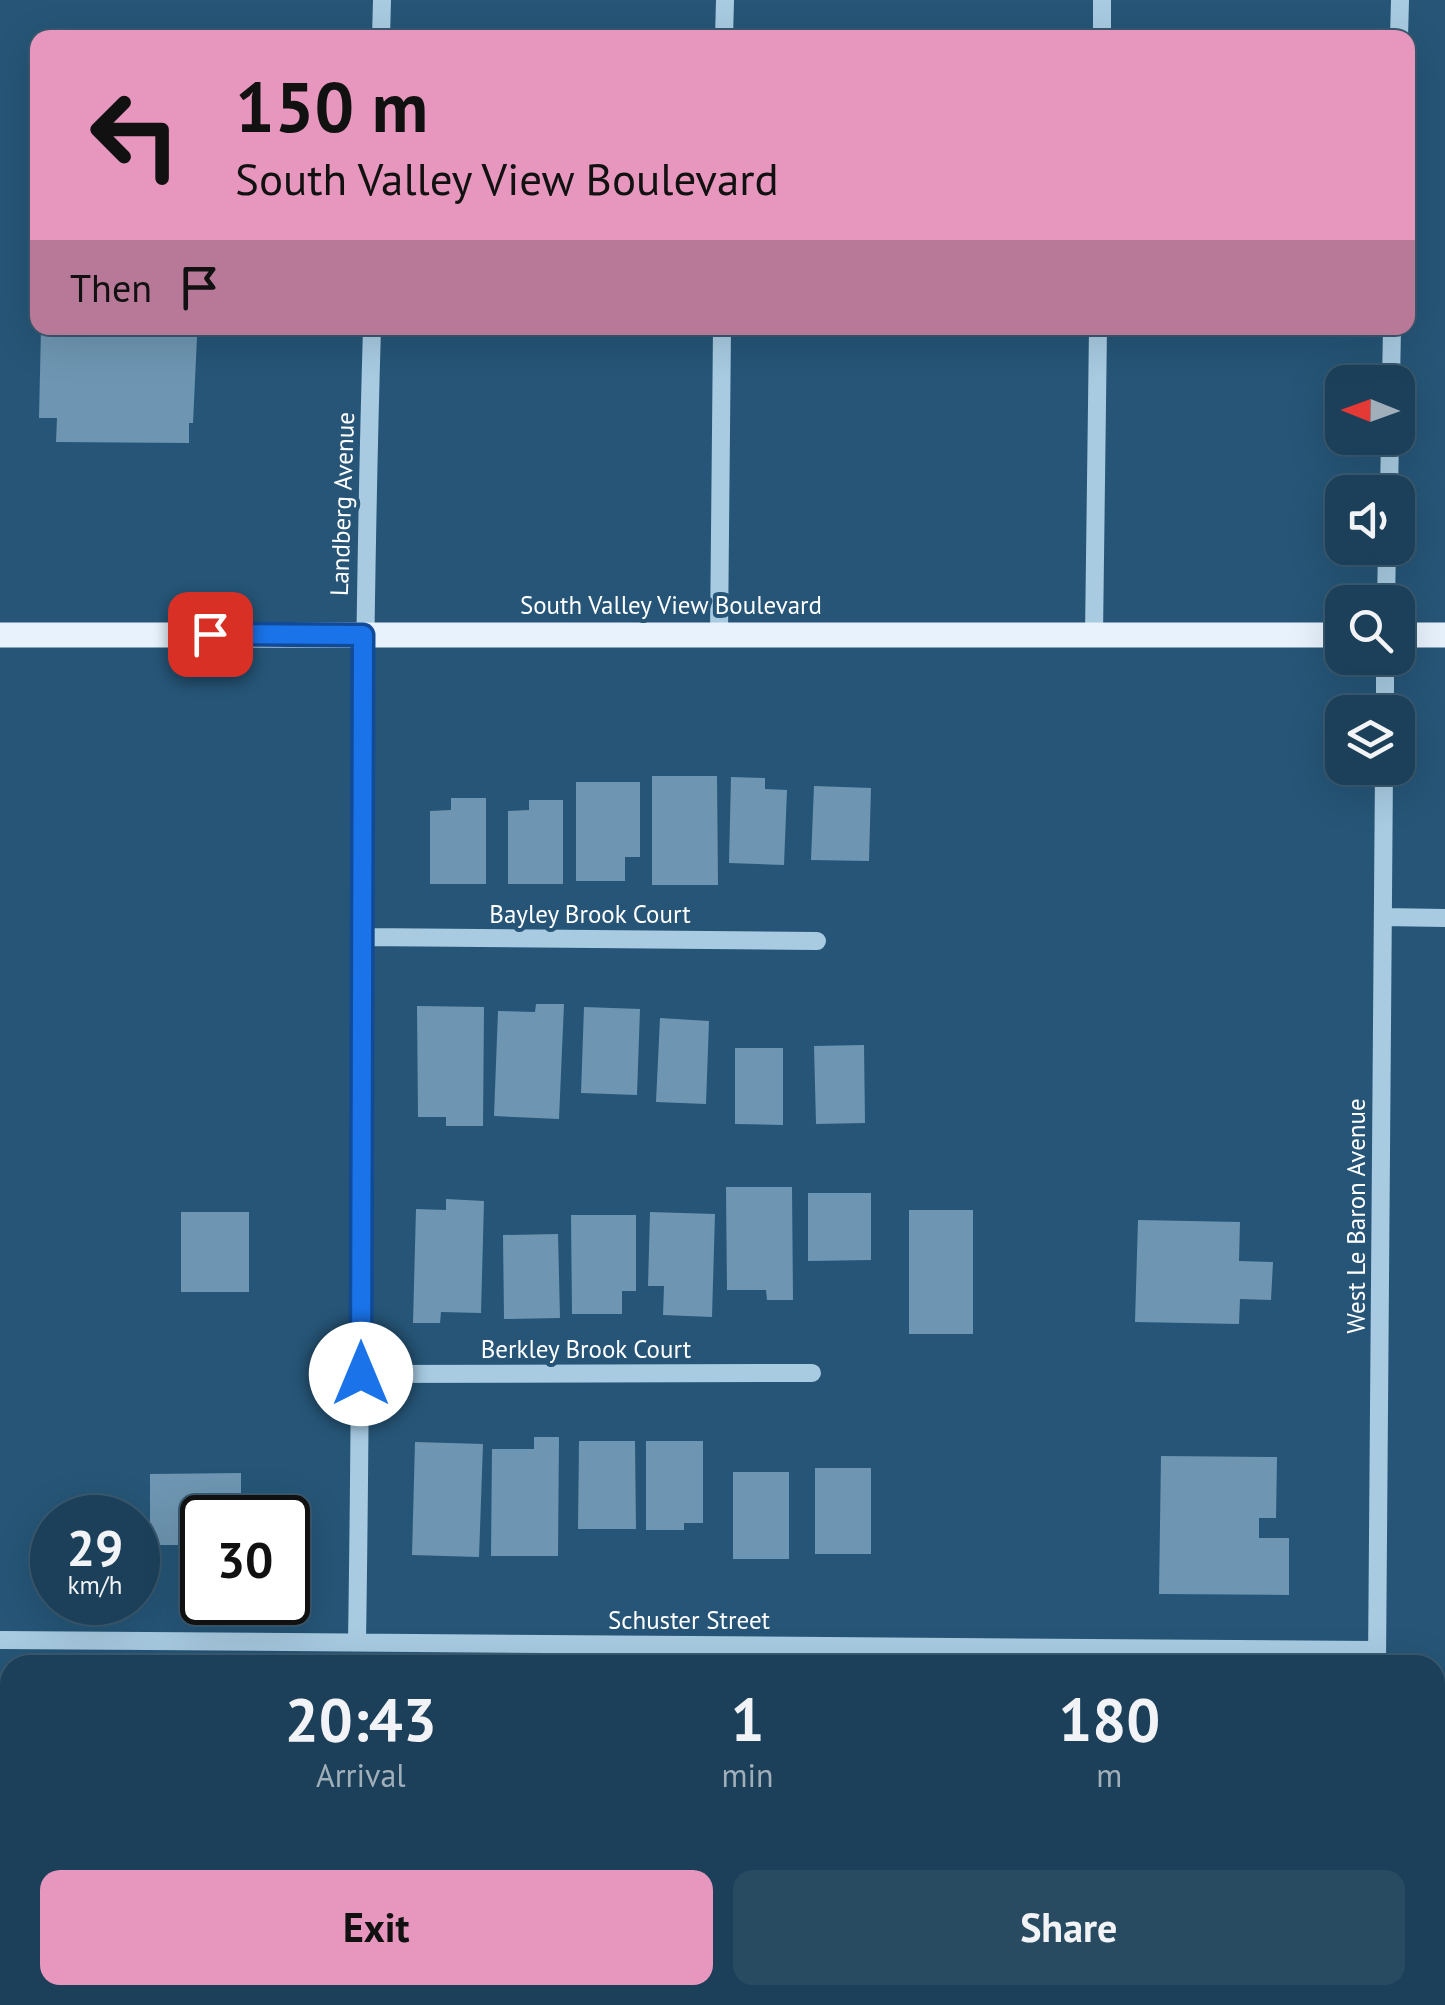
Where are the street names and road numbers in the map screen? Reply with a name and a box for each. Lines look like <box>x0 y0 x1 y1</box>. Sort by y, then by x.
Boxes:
street label: Landberg Avenue <box>323 411 361 597</box>
street label: South Valley View Boulevard <box>520 589 822 621</box>
street label: Bayley Brook Court <box>489 898 691 930</box>
street label: West Le Baron Avenue <box>1340 1098 1372 1334</box>
street label: Berkley Brook Court <box>481 1333 692 1365</box>
street label: Schuster Street <box>608 1604 771 1636</box>

